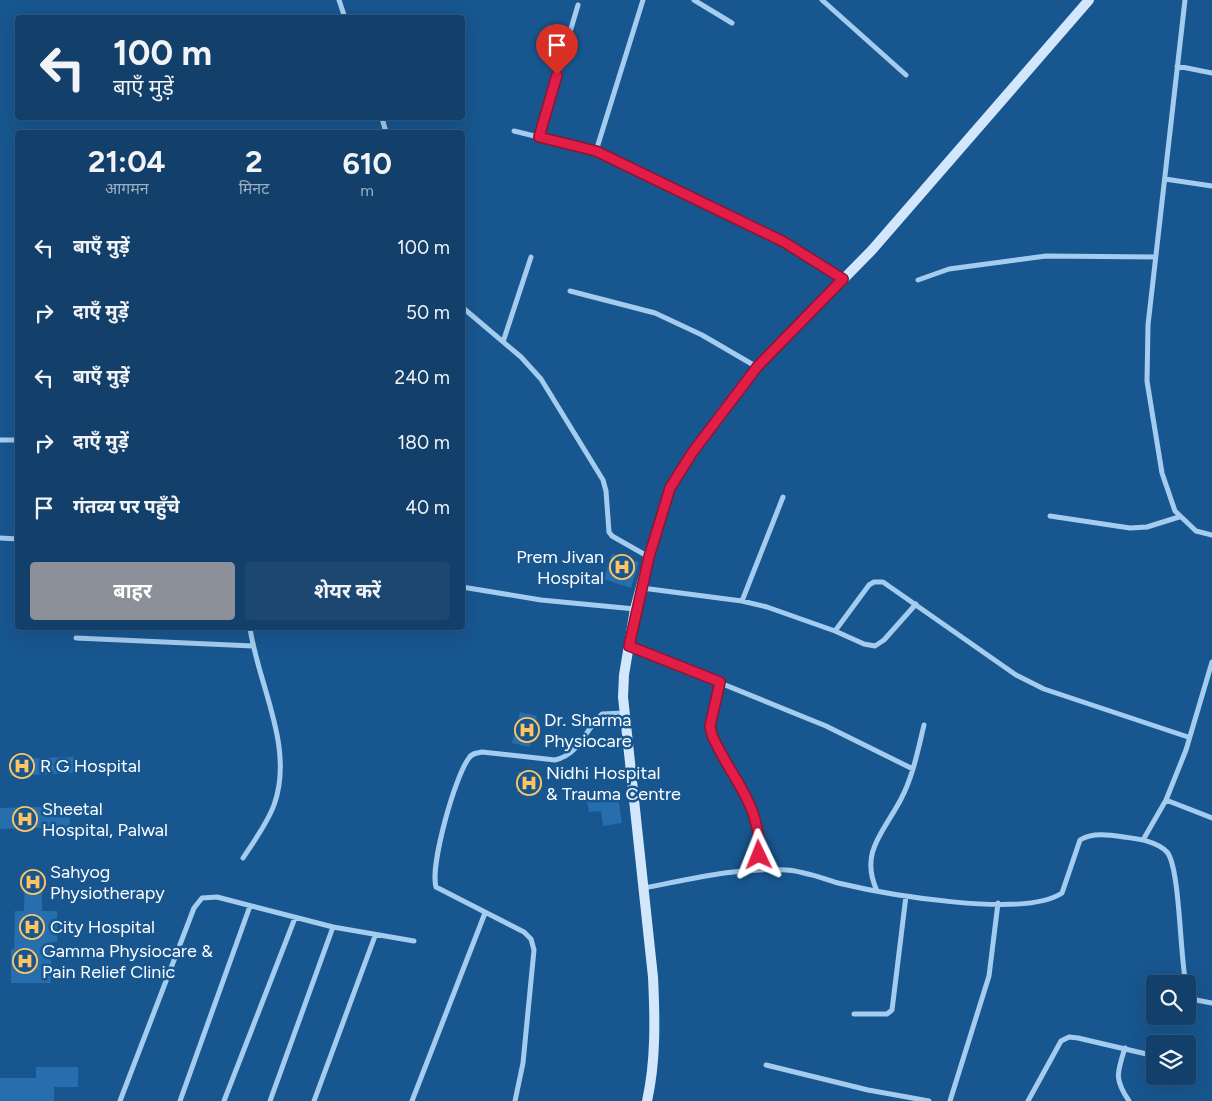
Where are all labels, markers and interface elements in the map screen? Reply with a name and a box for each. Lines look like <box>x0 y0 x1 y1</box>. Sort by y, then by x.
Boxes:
pin <box>536 24 578 75</box>
icon: arrive <box>543 31 571 59</box>
text: 100 m <box>113 32 212 74</box>
icon: left <box>30 35 95 100</box>
text: बाएँ मुड़ें <box>113 74 174 101</box>
text: 21:04 <box>88 143 166 180</box>
text: 2 <box>245 143 263 180</box>
text: 610 <box>342 145 392 182</box>
text: आगमन <box>105 179 149 198</box>
text: मिनट <box>239 179 269 198</box>
text: m <box>360 181 374 200</box>
icon: left <box>30 234 58 262</box>
text: बाएँ मुड़ें <box>73 235 130 258</box>
text: 100 m <box>397 236 450 259</box>
icon: right <box>30 299 58 327</box>
text: दाएँ मुड़ें <box>73 300 129 323</box>
text: 50 m <box>406 301 450 324</box>
icon: left <box>30 364 58 392</box>
text: बाएँ मुड़ें <box>73 365 130 388</box>
text: 240 m <box>395 366 450 389</box>
icon: right <box>30 429 58 457</box>
text: दाएँ मुड़ें <box>73 430 129 453</box>
text: 180 m <box>397 431 450 454</box>
icon: arrive <box>30 494 58 522</box>
text: गंतव्य पर पहुँचे <box>73 495 180 518</box>
text: 40 m <box>405 496 450 519</box>
place label: Prem Jivan Hospital <box>516 546 604 589</box>
hospital icon: Prem Jivan Hospital <box>609 554 635 580</box>
button: बाहर <box>30 562 235 620</box>
button: शेयर करें <box>245 562 450 620</box>
place label: Dr. Sharma Physiocare <box>544 709 632 752</box>
hospital icon: Dr. Sharma Physiocare <box>514 717 540 743</box>
hospital icon: R G Hospital <box>9 753 35 779</box>
place label: R G Hospital <box>40 755 141 777</box>
place label: Nidhi Hospital & Trauma Centre <box>546 762 681 805</box>
hospital icon: Nidhi Hospital & Trauma Centre <box>516 770 542 796</box>
place label: Sheetal Hospital, Palwal <box>42 798 168 841</box>
hospital icon: Sheetal Hospital, Palwal <box>12 806 38 832</box>
position arrow <box>732 828 784 880</box>
place label: Sahyog Physiotherapy <box>50 861 165 904</box>
hospital icon: Sahyog Physiotherapy <box>20 869 46 895</box>
hospital icon: City Hospital <box>19 914 45 940</box>
place label: City Hospital <box>50 916 155 938</box>
place label: Gamma Physiocare & Pain Relief Clinic <box>42 940 213 983</box>
hospital icon: Gamma Physiocare & Pain Relief Clinic <box>12 948 38 974</box>
map controls <box>1146 975 1196 1085</box>
button: search <box>1146 975 1196 1025</box>
button: layers <box>1146 1035 1196 1085</box>

